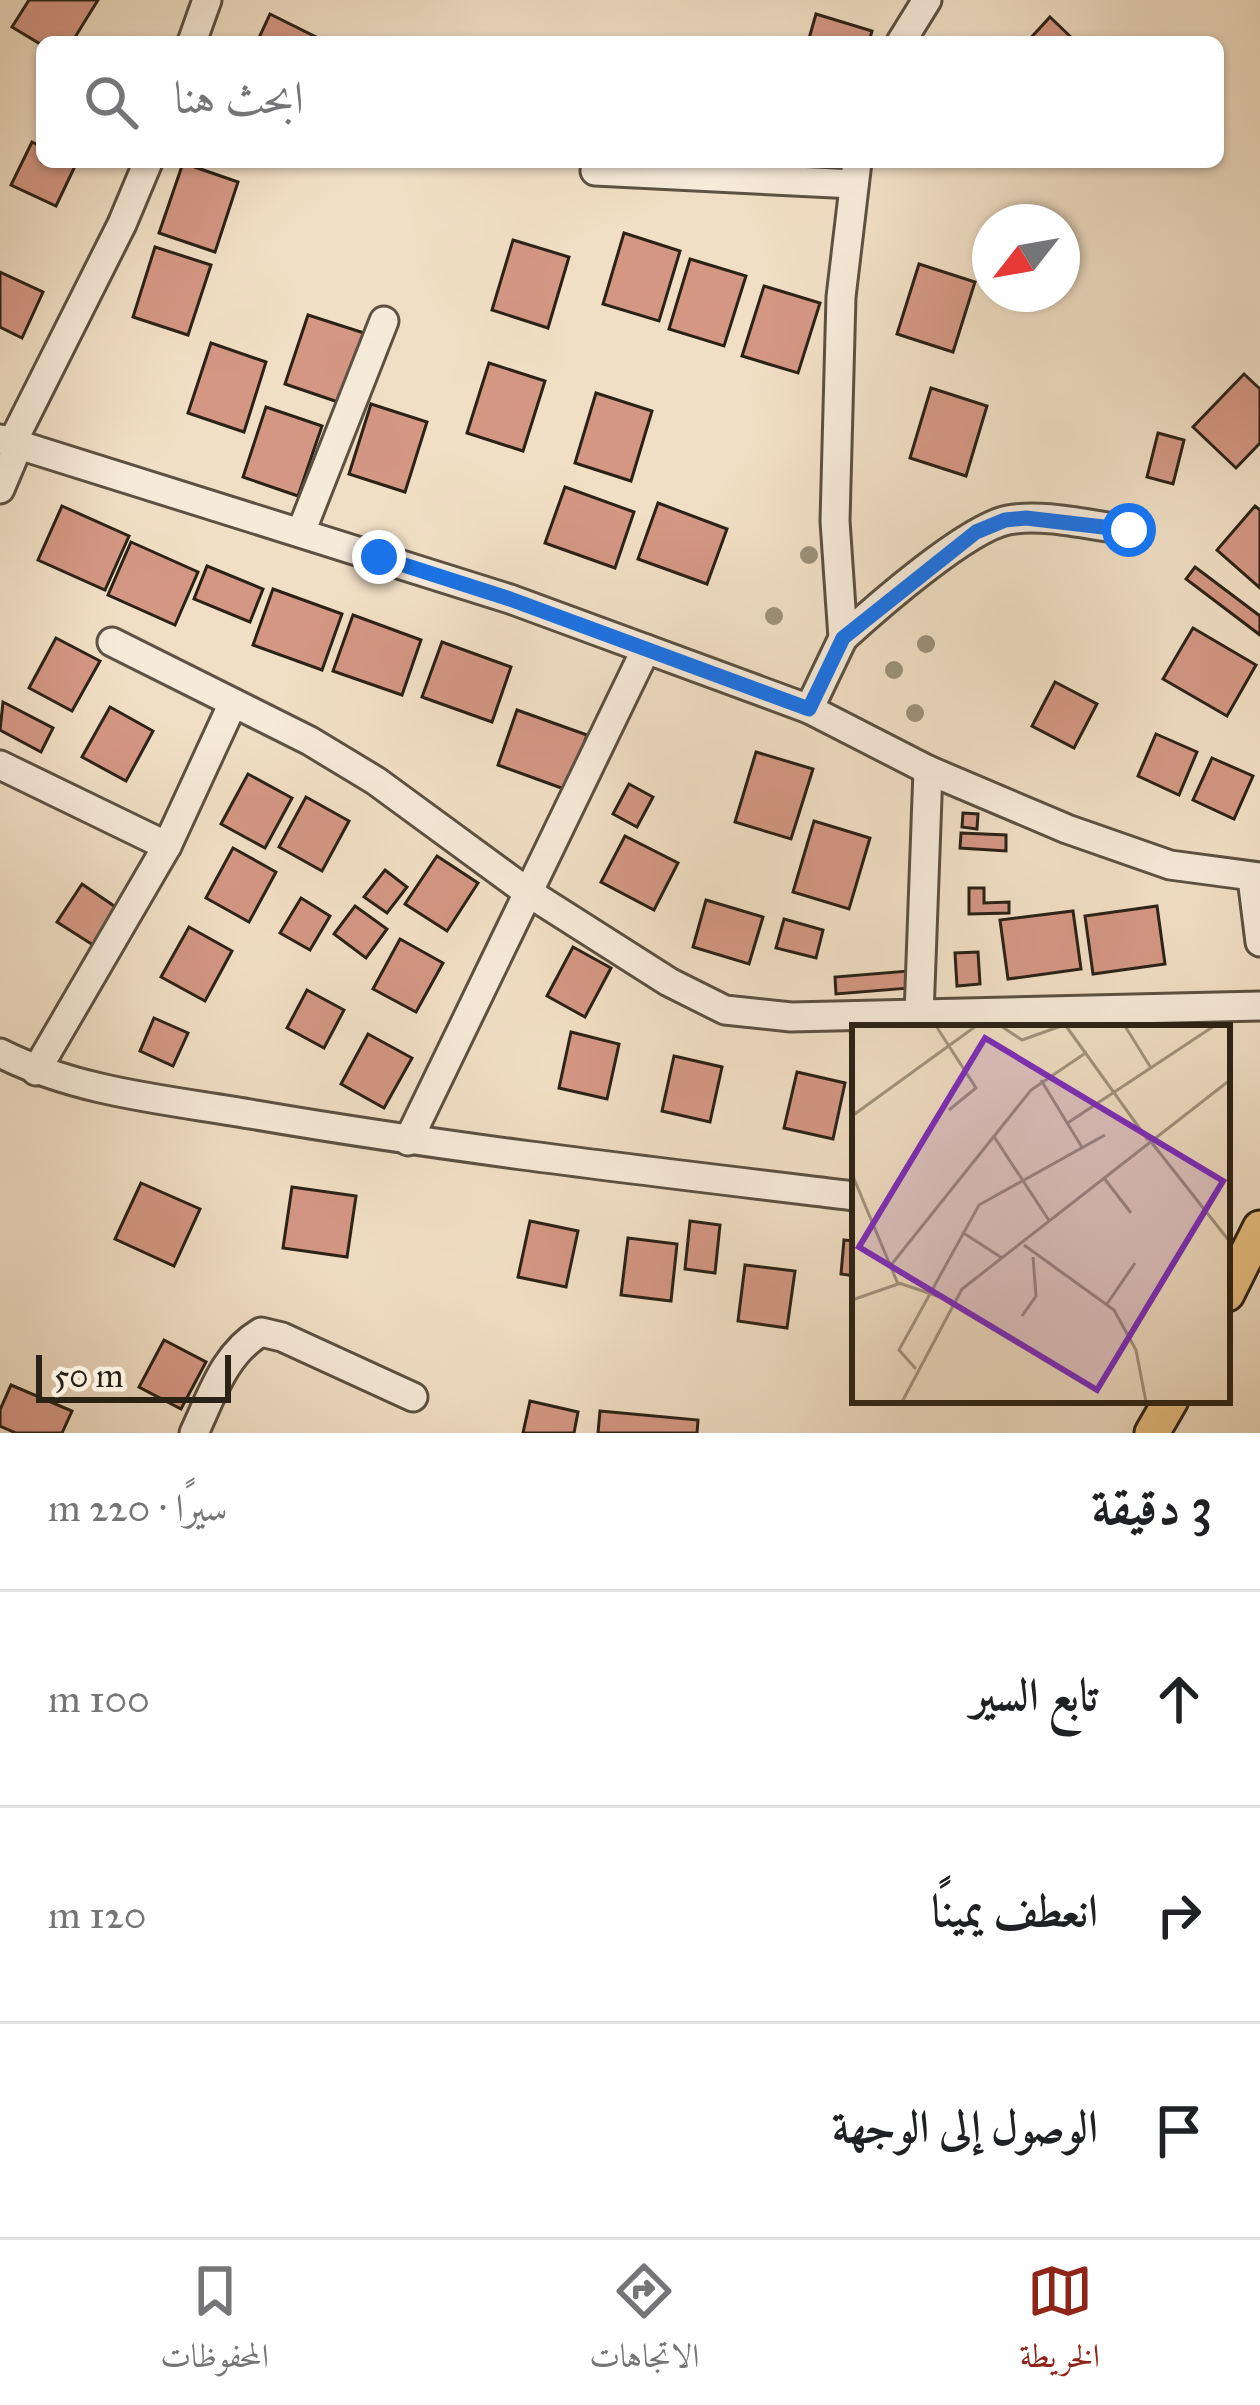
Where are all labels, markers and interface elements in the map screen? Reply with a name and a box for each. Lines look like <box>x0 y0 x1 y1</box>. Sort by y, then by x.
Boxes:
search box <box>36 36 1224 168</box>
icon: search <box>78 69 144 135</box>
text: ابحث هنا <box>174 70 304 125</box>
north arrow <box>972 204 1080 312</box>
route start <box>1102 503 1156 557</box>
route end <box>352 530 406 584</box>
inset map <box>852 1025 1230 1403</box>
scale bar <box>36 1349 231 1402</box>
text: 50 m <box>54 1356 123 1396</box>
text: 3 دقيقة <box>1092 1476 1212 1538</box>
text: سيرًا · 220 m <box>48 1484 228 1532</box>
icon: ahead <box>1146 1666 1212 1732</box>
text: تابع السير <box>971 1667 1098 1722</box>
text: 100 m <box>48 1675 150 1723</box>
icon: right <box>1146 1882 1212 1948</box>
text: انعطف يمينًا <box>932 1883 1098 1938</box>
text: 120 m <box>48 1891 147 1939</box>
icon: arrive <box>1146 2098 1212 2164</box>
text: الوصول إلى الوجهة <box>832 2099 1098 2154</box>
tab: المحفوظات <box>160 2258 269 2388</box>
tab: الاتجاهات <box>589 2258 699 2388</box>
tab: الخريطة <box>1020 2258 1100 2388</box>

